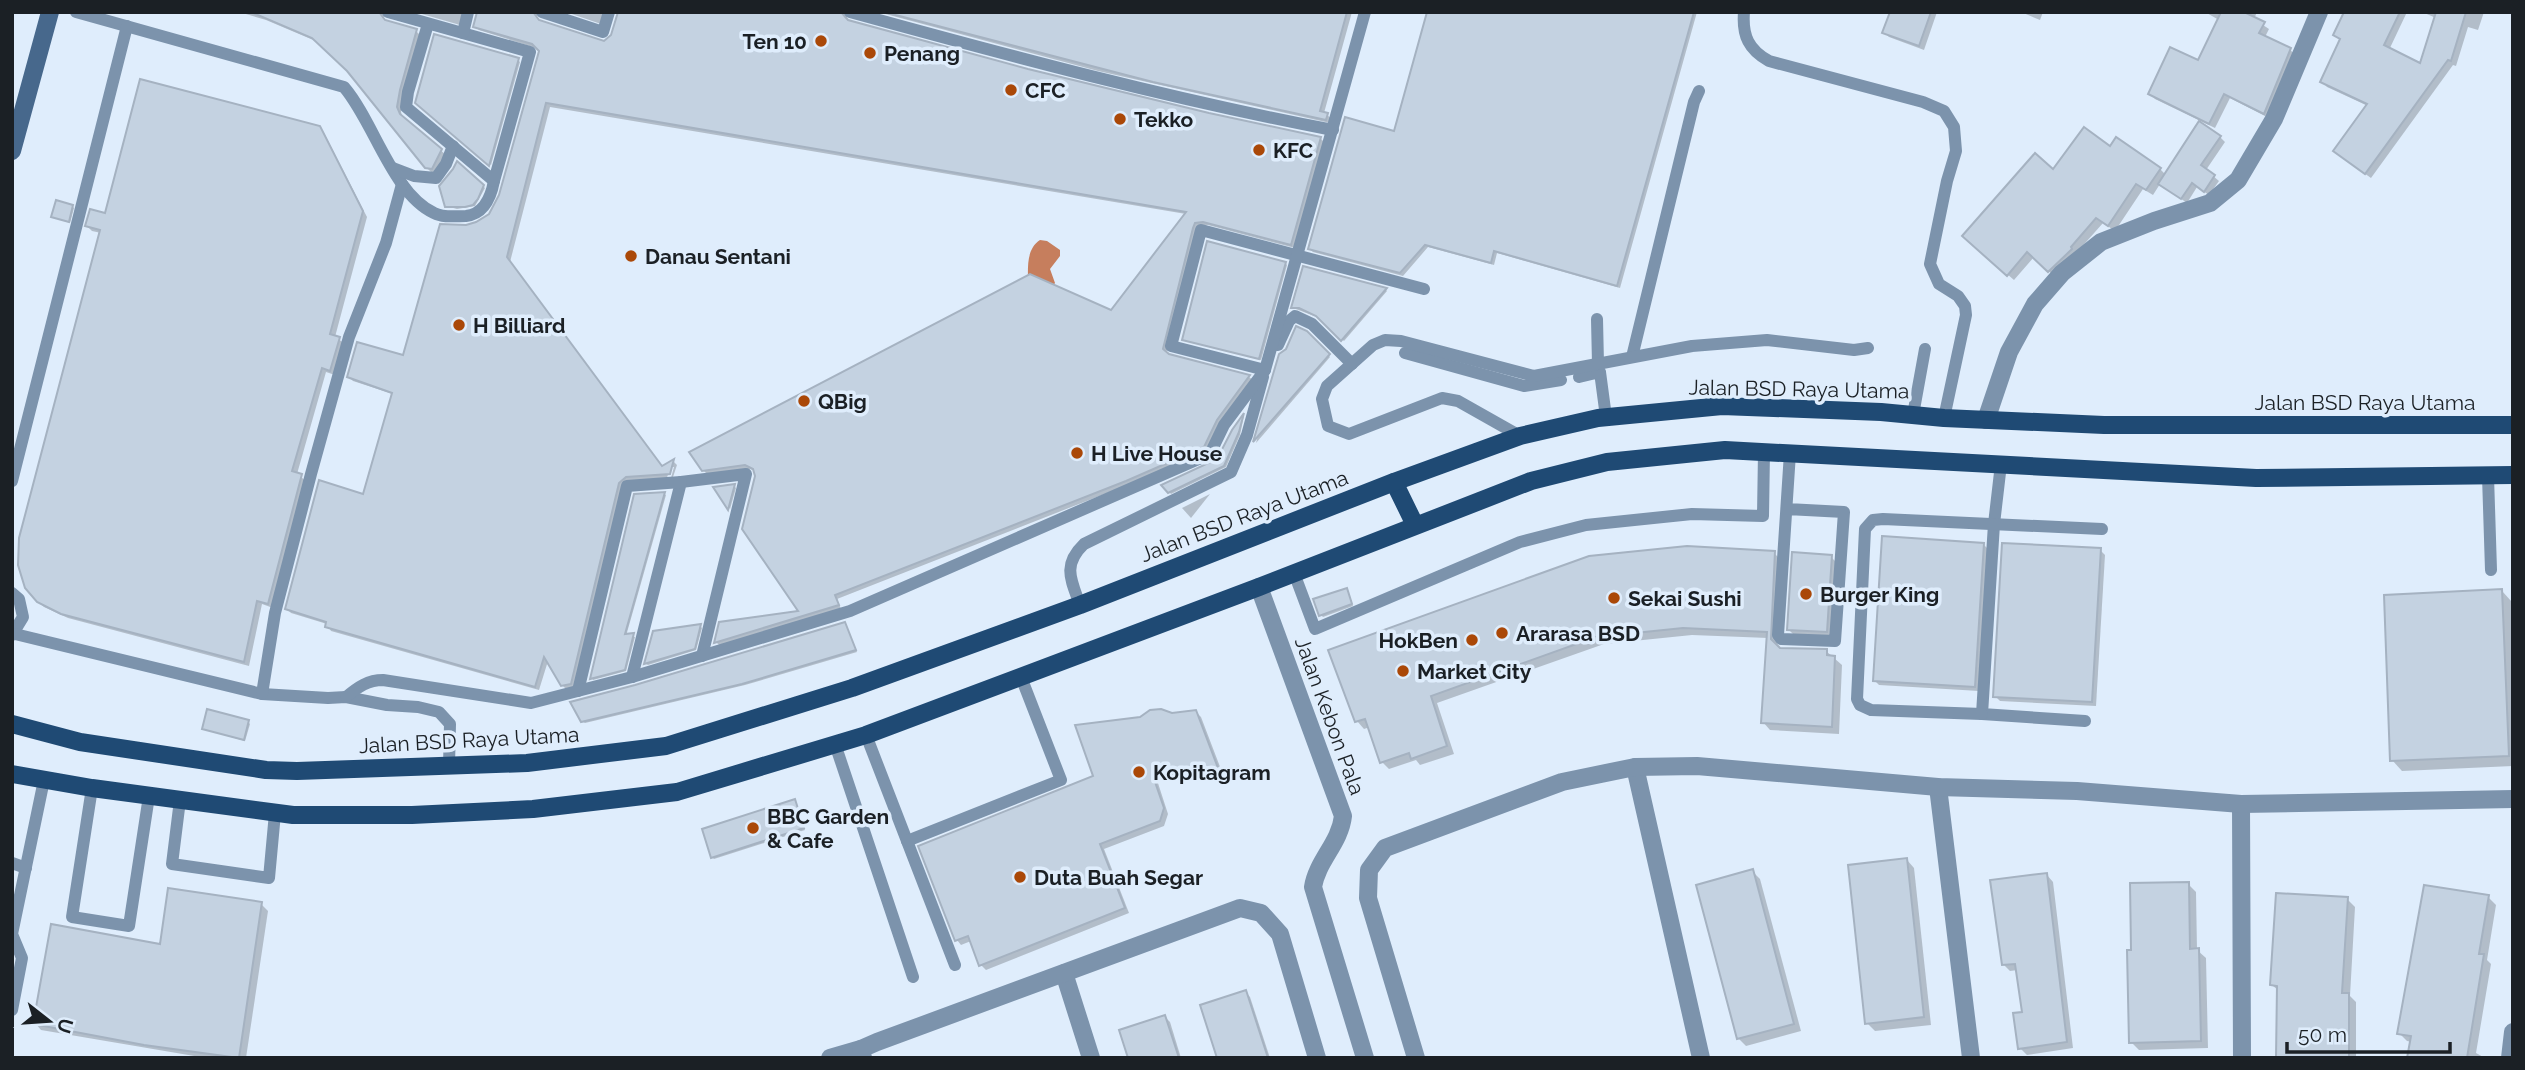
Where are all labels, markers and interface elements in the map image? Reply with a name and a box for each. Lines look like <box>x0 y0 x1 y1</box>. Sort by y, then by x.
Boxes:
place label: Ten 10 <box>743 29 807 54</box>
marker: Ten 10 <box>813 33 829 49</box>
place label: Penang <box>884 41 960 66</box>
marker: Penang <box>862 45 878 61</box>
place label: CFC <box>1025 78 1066 103</box>
marker: CFC <box>1003 82 1019 98</box>
place label: Tekko <box>1134 107 1193 132</box>
marker: Tekko <box>1112 111 1128 127</box>
place label: KFC <box>1273 138 1313 163</box>
marker: KFC <box>1251 142 1267 158</box>
place label: Danau Sentani <box>645 244 791 269</box>
marker: Danau Sentani <box>623 248 639 264</box>
place label: H Billiard <box>473 313 566 338</box>
marker: H Billiard <box>451 317 467 333</box>
street label: Jalan BSD Raya Utama <box>1688 375 1910 403</box>
place label: QBig <box>818 389 867 414</box>
street label: Jalan BSD Raya Utama <box>2255 390 2475 415</box>
marker: QBig <box>796 393 812 409</box>
place label: H Live House <box>1091 441 1223 466</box>
marker: H Live House <box>1069 445 1085 461</box>
street label: Jalan BSD Raya Utama <box>1136 465 1352 567</box>
place label: Burger King <box>1820 582 1939 607</box>
place label: Sekai Sushi <box>1628 586 1742 611</box>
marker: Burger King <box>1798 586 1814 602</box>
marker: Sekai Sushi <box>1606 590 1622 606</box>
place label: Ararasa BSD <box>1516 621 1640 646</box>
marker: Ararasa BSD <box>1494 625 1510 641</box>
place label: HokBen <box>1379 628 1458 653</box>
marker: HokBen <box>1464 632 1480 648</box>
street label: Jalan Kebon Pala <box>1290 634 1370 798</box>
place label: Market City <box>1417 659 1532 684</box>
marker: Market City <box>1395 663 1411 679</box>
street label: Jalan BSD Raya Utama <box>358 722 580 758</box>
place label: Kopitagram <box>1153 760 1271 785</box>
marker: Kopitagram <box>1131 764 1147 780</box>
place label: BBC Garden & Cafe <box>767 804 889 853</box>
marker: BBC Garden & Cafe <box>745 820 761 836</box>
place label: Duta Buah Segar <box>1034 865 1203 890</box>
marker: Duta Buah Segar <box>1012 869 1028 885</box>
north arrow <box>14 986 84 1056</box>
scale bar <box>2287 1010 2450 1054</box>
text: U <box>53 1016 78 1036</box>
text: 50 m <box>2298 1022 2347 1047</box>

